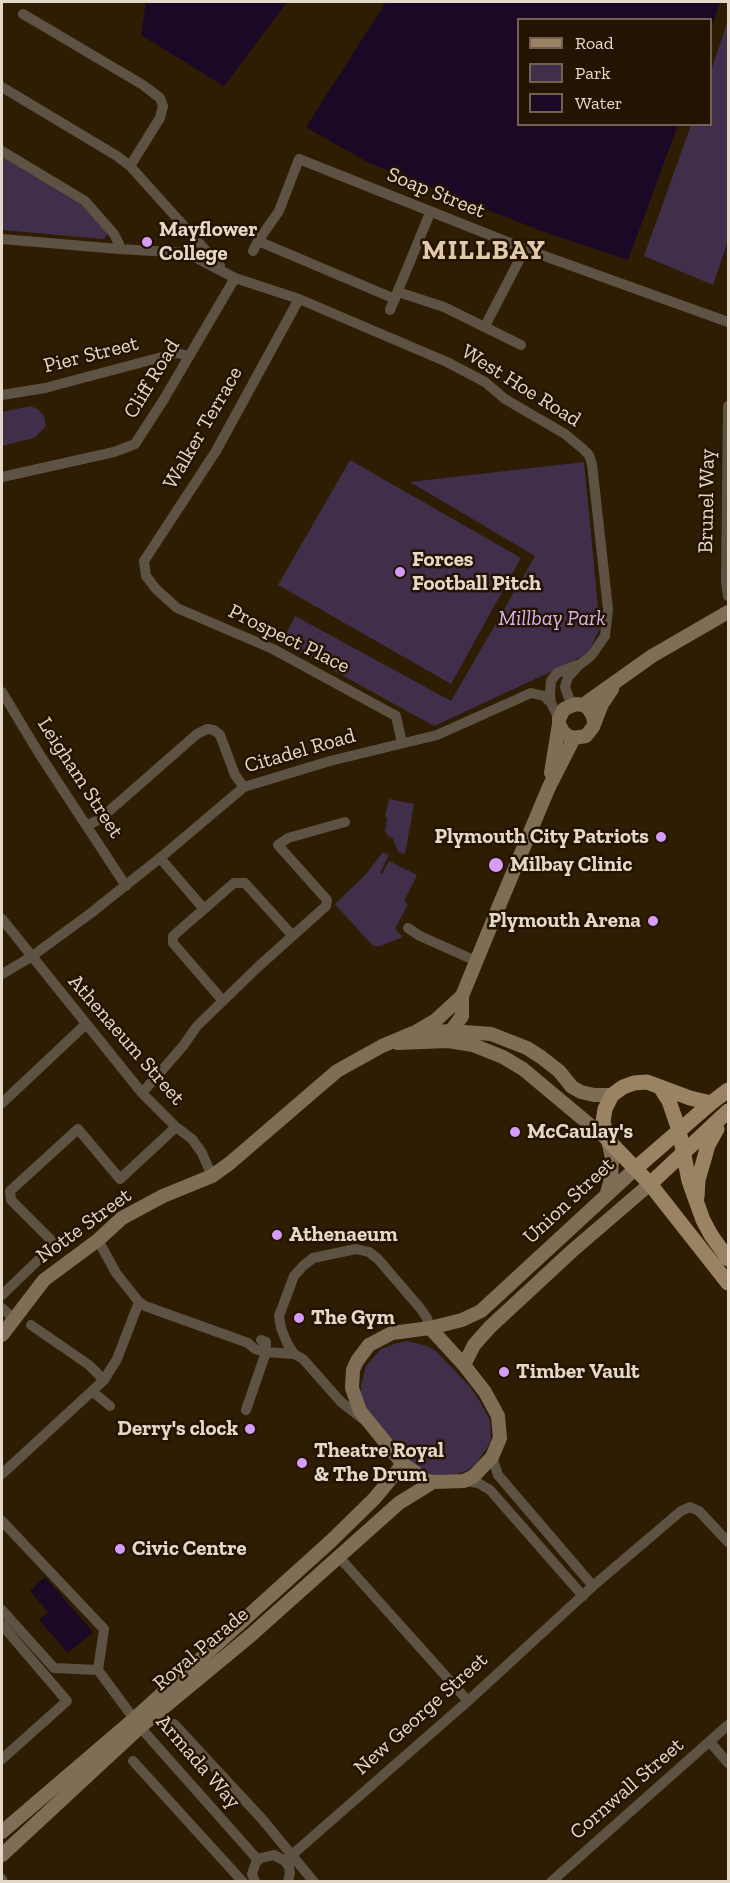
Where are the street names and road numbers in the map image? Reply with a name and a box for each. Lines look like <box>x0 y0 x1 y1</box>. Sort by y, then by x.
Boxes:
street label: Soap Street <box>383 162 489 224</box>
street label: Pier Street <box>41 331 141 379</box>
street label: Cliff Road <box>119 335 185 423</box>
street label: West Hoe Road <box>457 339 585 433</box>
street label: Walker Terrace <box>158 362 248 494</box>
street label: Brunel Way <box>693 448 721 554</box>
street label: Prospect Place <box>224 599 354 679</box>
street label: Leigham Street <box>32 713 128 843</box>
street label: Citadel Road <box>242 723 358 779</box>
street label: Athenaeum Street <box>62 970 190 1110</box>
street label: Union Street <box>518 1152 620 1250</box>
street label: Notte Street <box>32 1183 136 1269</box>
street label: Royal Parade <box>148 1602 254 1696</box>
street label: New George Street <box>349 1647 493 1781</box>
street label: Armada Way <box>150 1710 246 1814</box>
street label: Cornwall Street <box>565 1733 689 1845</box>

